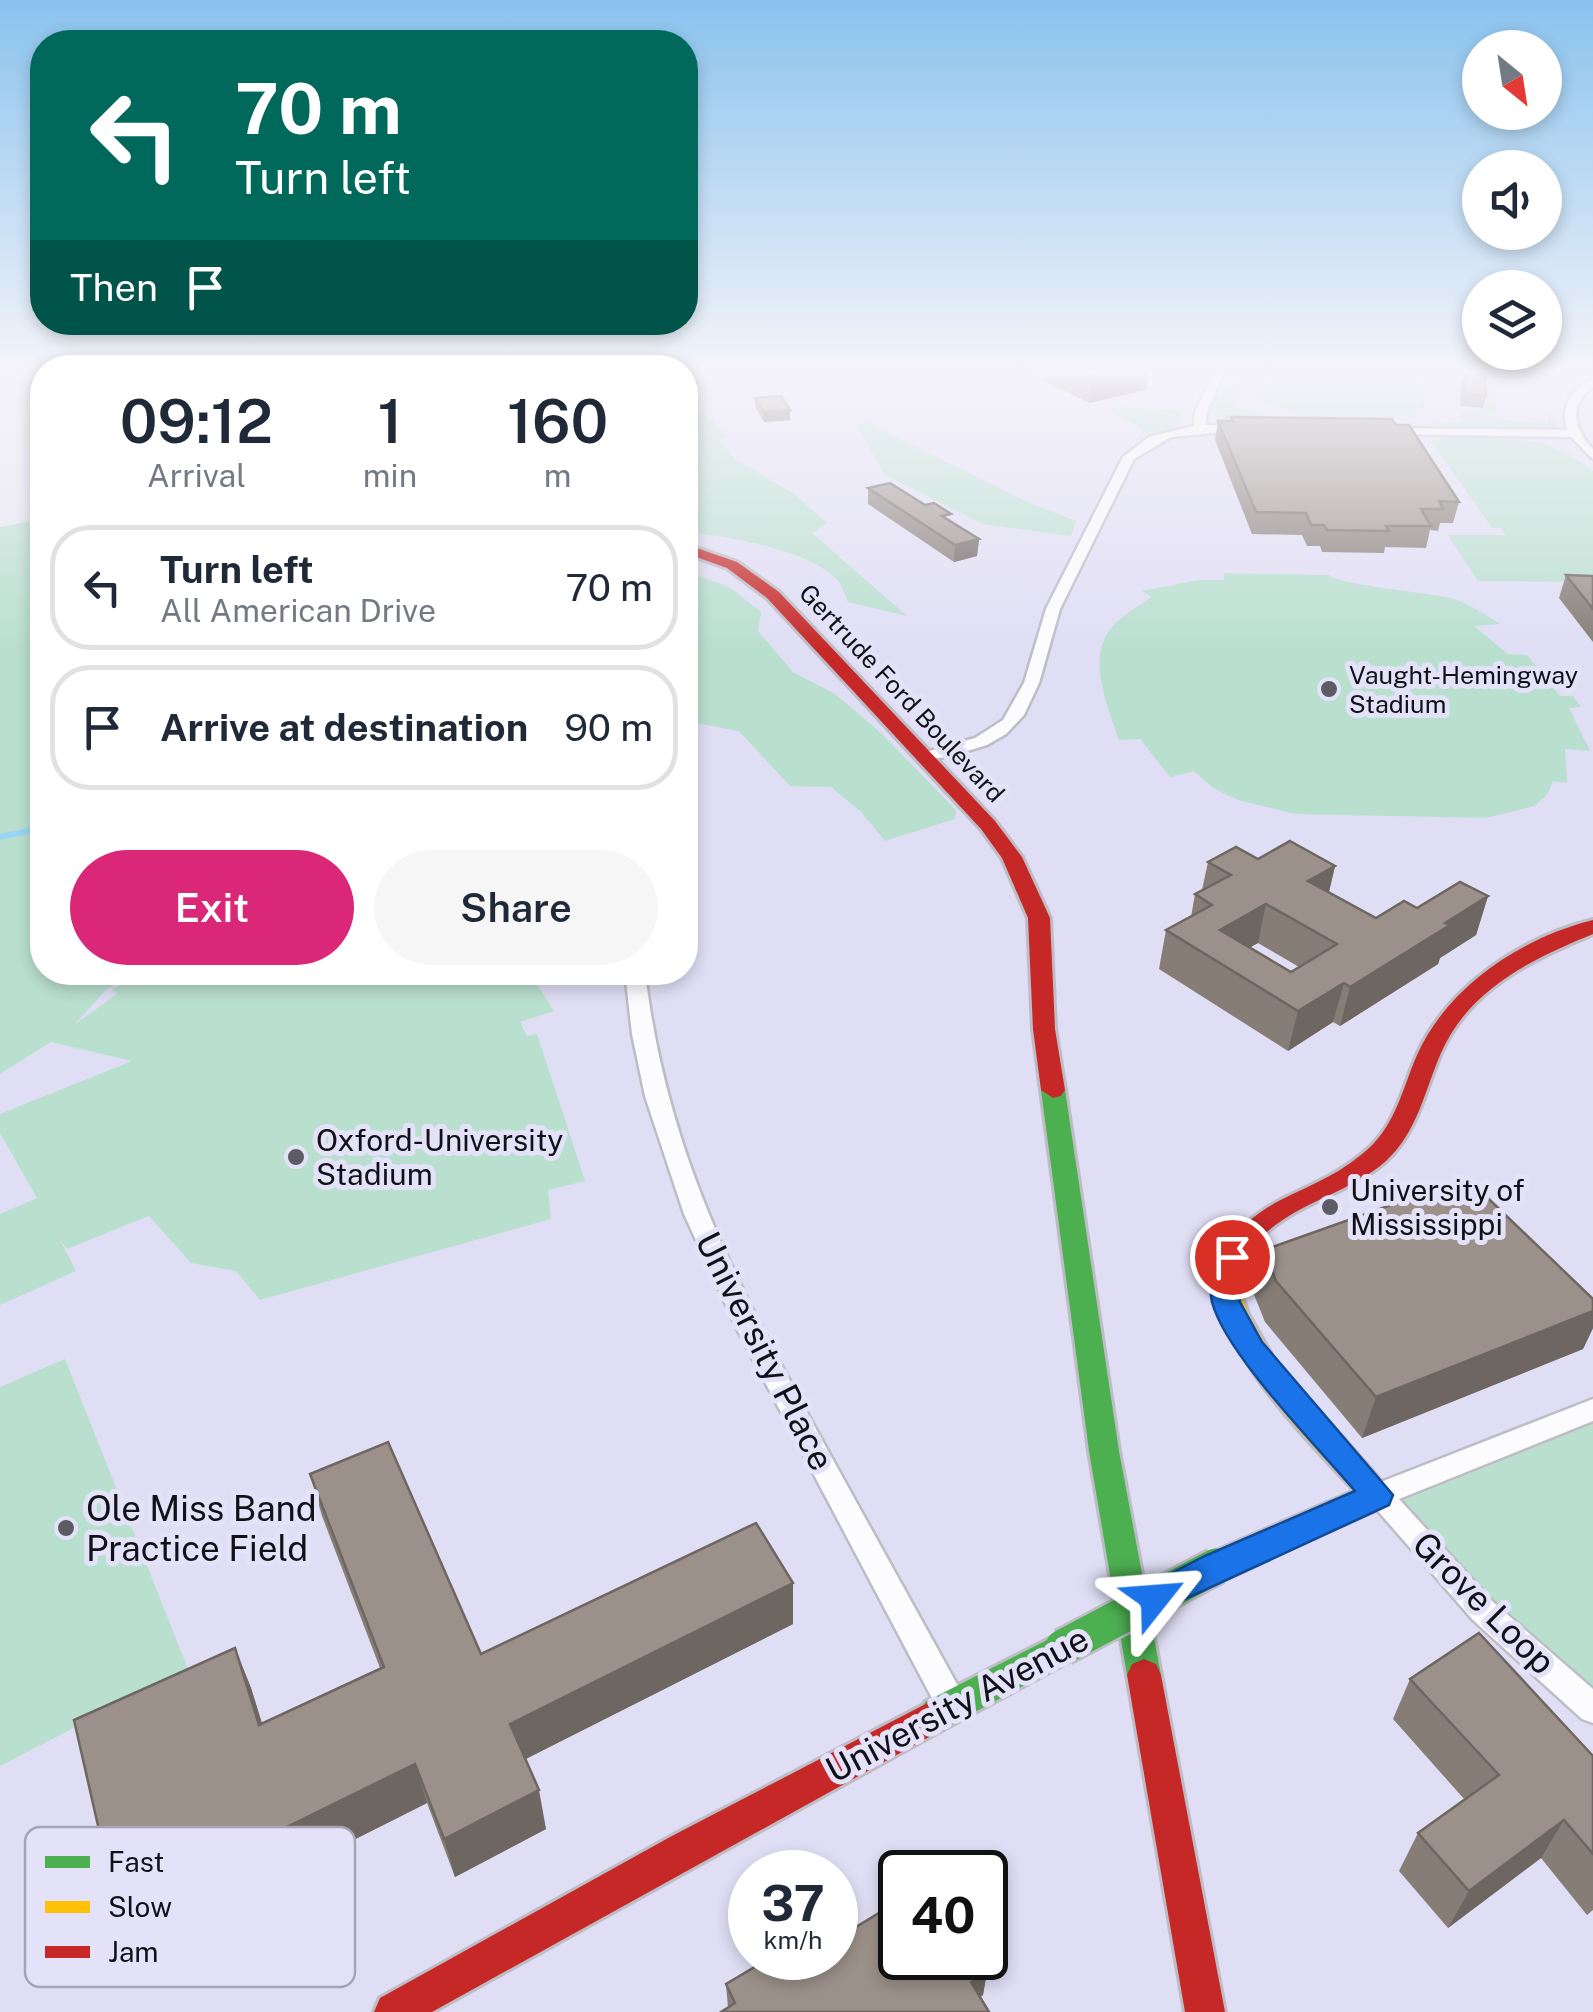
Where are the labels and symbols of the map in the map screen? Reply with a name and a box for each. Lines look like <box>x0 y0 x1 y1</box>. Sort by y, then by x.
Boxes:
north arrow <box>1462 30 1562 130</box>
street label: Gertrude Ford Boulevard <box>793 578 1011 808</box>
place label: Vaught-Hemingway Stadium <box>1349 660 1578 719</box>
marker: Vaught-Hemingway Stadium <box>1318 678 1340 700</box>
place label: Oxford-University Stadium <box>316 1122 563 1192</box>
marker: Oxford-University Stadium <box>285 1146 307 1168</box>
place label: University of Mississippi <box>1350 1172 1525 1242</box>
marker: University of Mississippi <box>1319 1196 1341 1218</box>
pin <box>1190 1215 1275 1300</box>
street label: University Place <box>687 1225 843 1477</box>
place label: Ole Miss Band Practice Field <box>86 1488 317 1569</box>
marker: Ole Miss Band Practice Field <box>55 1517 77 1539</box>
street label: Grove Loop <box>1405 1524 1563 1682</box>
position arrow <box>1103 1546 1207 1650</box>
street label: University Avenue <box>819 1617 1095 1791</box>
legend <box>25 1827 355 1987</box>
text: Fast <box>108 1845 164 1878</box>
speed limit sign: 40 <box>878 1850 1008 1980</box>
text: Slow <box>108 1890 172 1923</box>
text: Jam <box>108 1935 159 1968</box>

